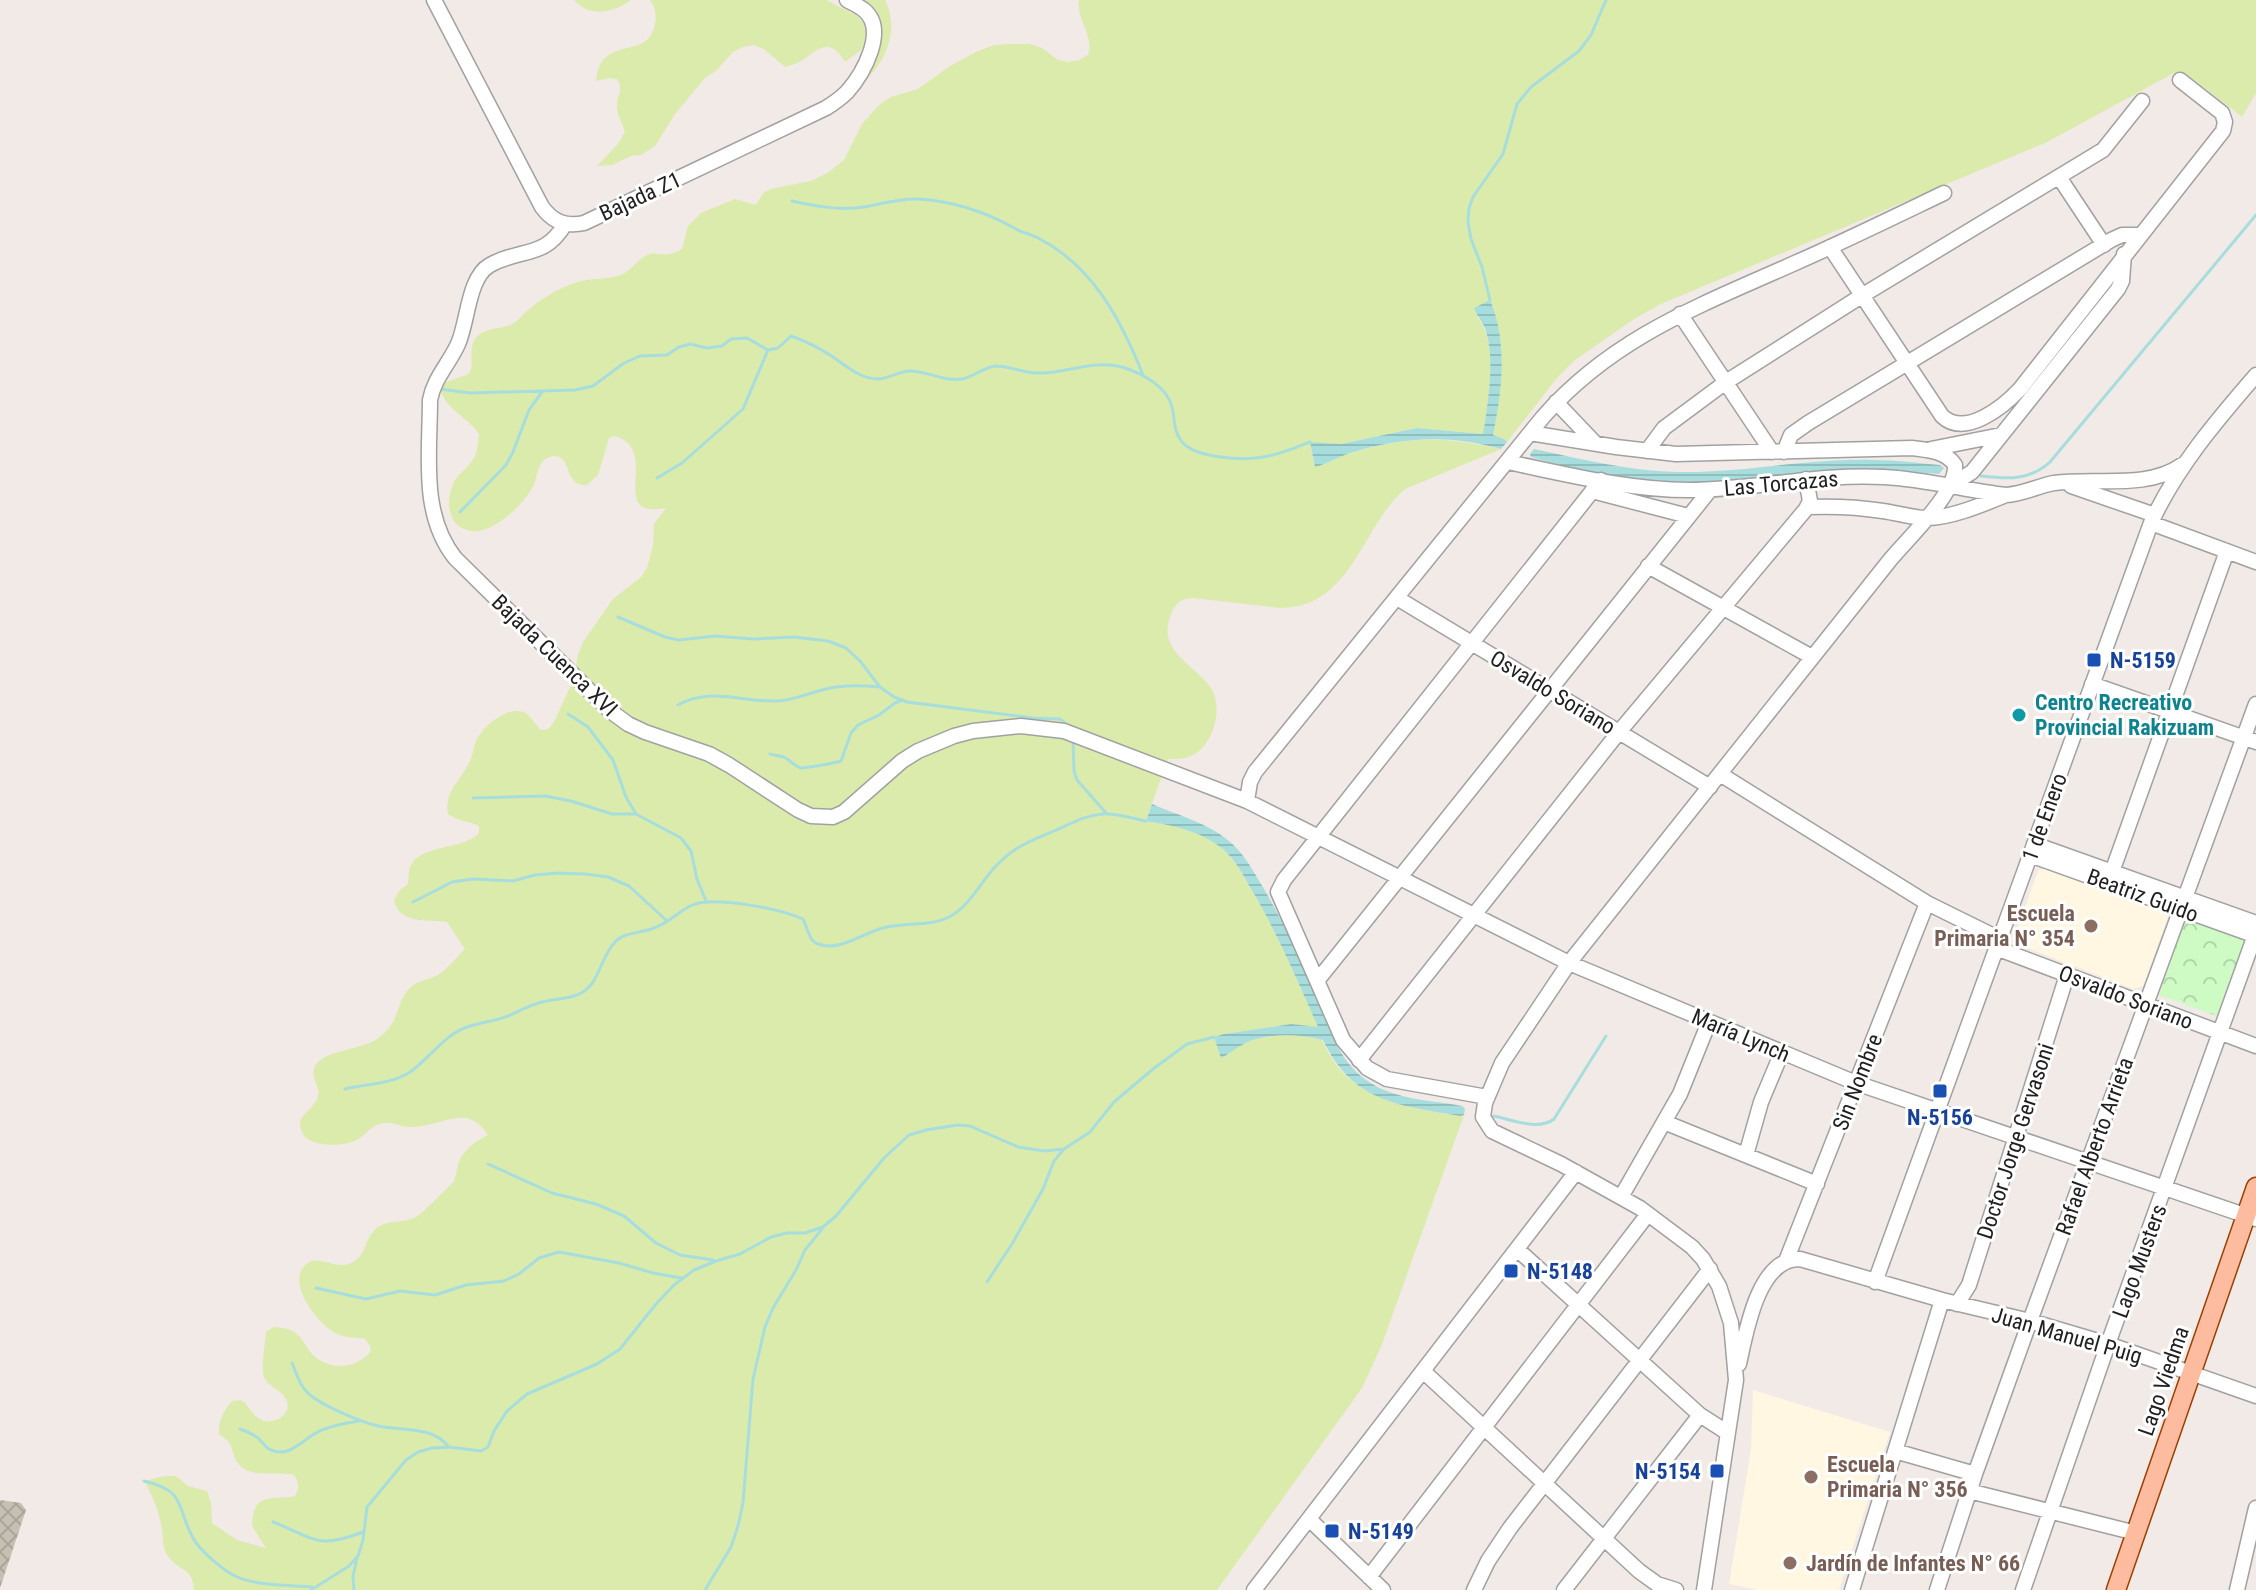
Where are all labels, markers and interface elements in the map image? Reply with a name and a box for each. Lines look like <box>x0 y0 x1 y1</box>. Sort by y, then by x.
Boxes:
street label: Bajada Z1 <box>596 167 685 226</box>
street label: Las Torcazas <box>1723 466 1839 501</box>
street label: Bajada Cuenca XVI <box>487 589 622 721</box>
street label: Osvaldo Soriano <box>1486 645 1620 740</box>
place label: N-5159 <box>2110 648 2176 673</box>
marker: N-5159 <box>2085 651 2103 669</box>
place label: Centro Recreativo Provincial Rakizuam <box>2035 690 2214 740</box>
marker: Centro Recreativo Provincial Rakizuam <box>2010 706 2028 724</box>
street label: 1 de Enero <box>2017 770 2072 864</box>
street label: Beatriz Guido <box>2084 864 2202 927</box>
place label: Escuela Primaria N° 354 <box>1934 901 2075 951</box>
marker: Escuela Primaria N° 354 <box>2082 917 2100 935</box>
street label: Osvaldo Soriano <box>2055 960 2196 1034</box>
street label: María Lynch <box>1688 1004 1794 1067</box>
street label: Sin Nombre <box>1828 1031 1887 1134</box>
street label: Doctor Jorge Gervasoni <box>1972 1040 2059 1242</box>
street label: Rafael Alberto Arrieta <box>2051 1054 2138 1238</box>
marker: N-5156 <box>1931 1082 1949 1100</box>
place label: N-5156 <box>1907 1105 1973 1130</box>
street label: Lago Musters <box>2107 1201 2172 1321</box>
place label: N-5148 <box>1527 1259 1593 1284</box>
marker: N-5148 <box>1502 1262 1520 1280</box>
street label: Juan Manuel Puig <box>1989 1302 2145 1369</box>
street label: Lago Viedma <box>2133 1323 2194 1439</box>
place label: Escuela Primaria N° 356 <box>1827 1452 1968 1502</box>
place label: N-5154 <box>1635 1459 1701 1484</box>
marker: N-5154 <box>1708 1462 1726 1480</box>
marker: Escuela Primaria N° 356 <box>1802 1468 1820 1486</box>
place label: N-5149 <box>1348 1519 1414 1544</box>
marker: N-5149 <box>1323 1522 1341 1540</box>
place label: Jardín de Infantes N° 66 <box>1806 1551 2020 1576</box>
marker: Jardín de Infantes N° 66 <box>1781 1554 1799 1572</box>

